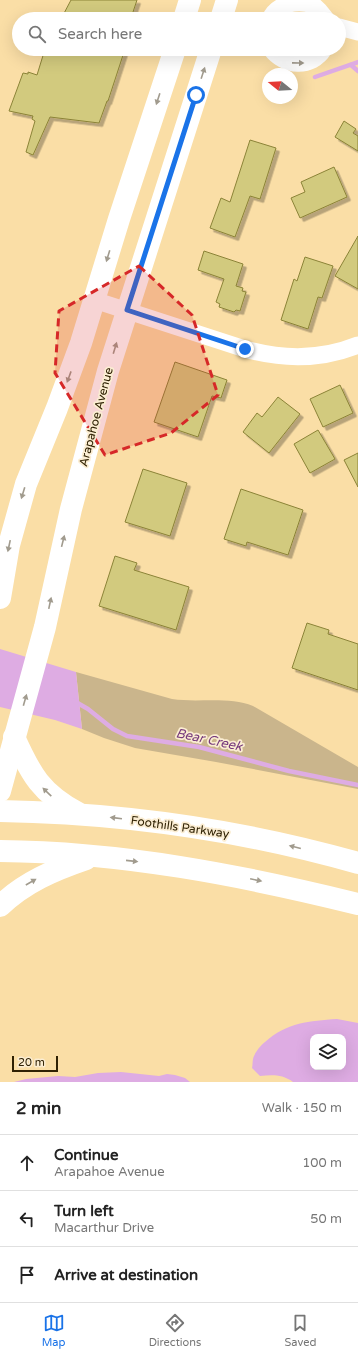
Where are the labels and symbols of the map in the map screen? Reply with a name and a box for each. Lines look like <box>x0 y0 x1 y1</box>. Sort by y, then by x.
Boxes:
one-way arrow <box>292 60 305 66</box>
one-way arrow <box>200 67 206 79</box>
north arrow <box>262 68 298 104</box>
route start <box>187 86 205 104</box>
one-way arrow <box>155 94 161 106</box>
one-way arrow <box>105 250 111 262</box>
route end <box>236 340 254 358</box>
one-way arrow <box>112 342 118 354</box>
street label: Arapahoe Avenue <box>76 366 116 468</box>
one-way arrow <box>65 371 71 383</box>
one-way arrow <box>20 487 26 499</box>
one-way arrow <box>61 535 67 547</box>
one-way arrow <box>6 540 12 552</box>
one-way arrow <box>48 597 54 609</box>
one-way arrow <box>22 694 28 706</box>
water label: Bear Creek <box>174 725 245 755</box>
one-way arrow <box>42 787 52 797</box>
street label: Foothills Parkway <box>130 813 231 841</box>
one-way arrow <box>110 815 122 821</box>
one-way arrow <box>289 844 301 850</box>
one-way arrow <box>125 858 138 864</box>
one-way arrow <box>250 877 262 883</box>
one-way arrow <box>25 879 37 886</box>
scale bar <box>12 1054 58 1073</box>

